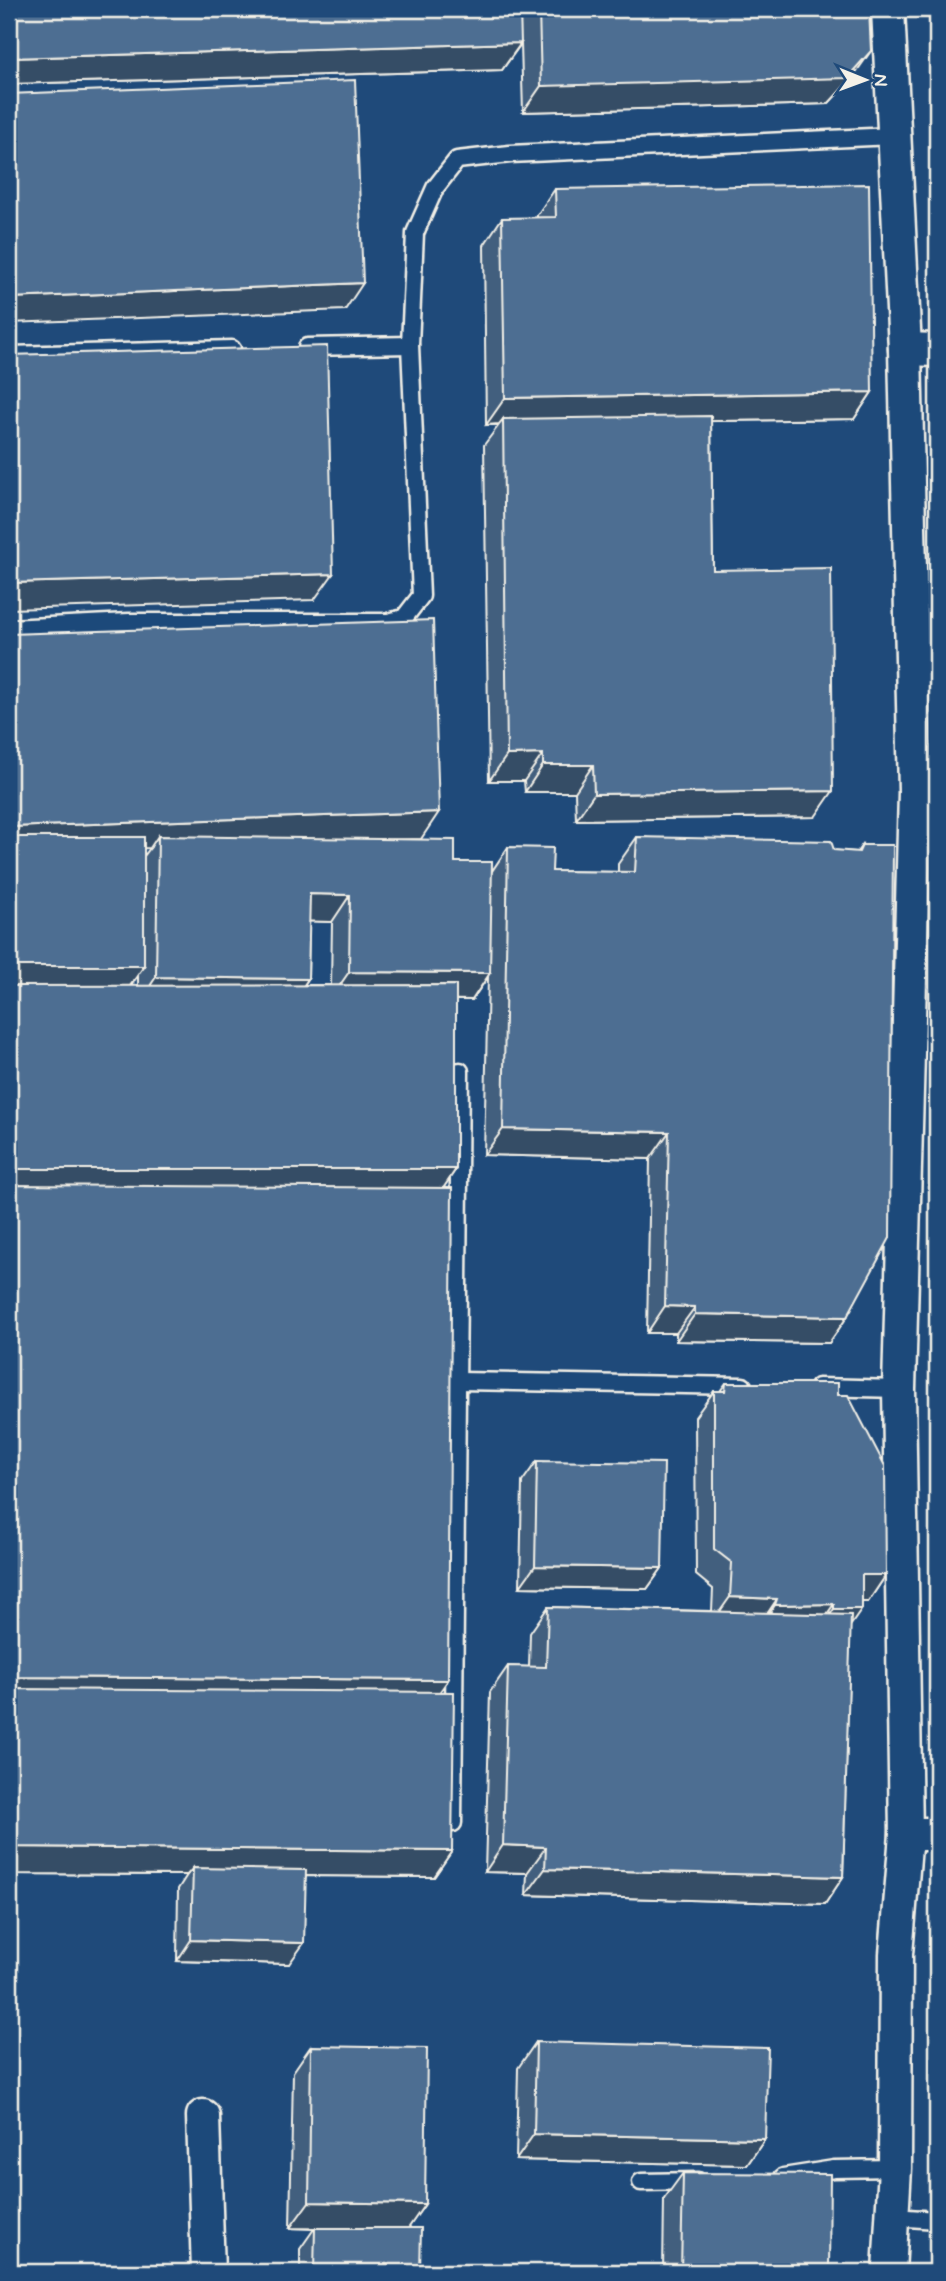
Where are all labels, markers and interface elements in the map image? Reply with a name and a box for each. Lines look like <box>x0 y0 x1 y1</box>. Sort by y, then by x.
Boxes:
north arrow <box>830 46 900 116</box>
text: N <box>868 74 893 87</box>

